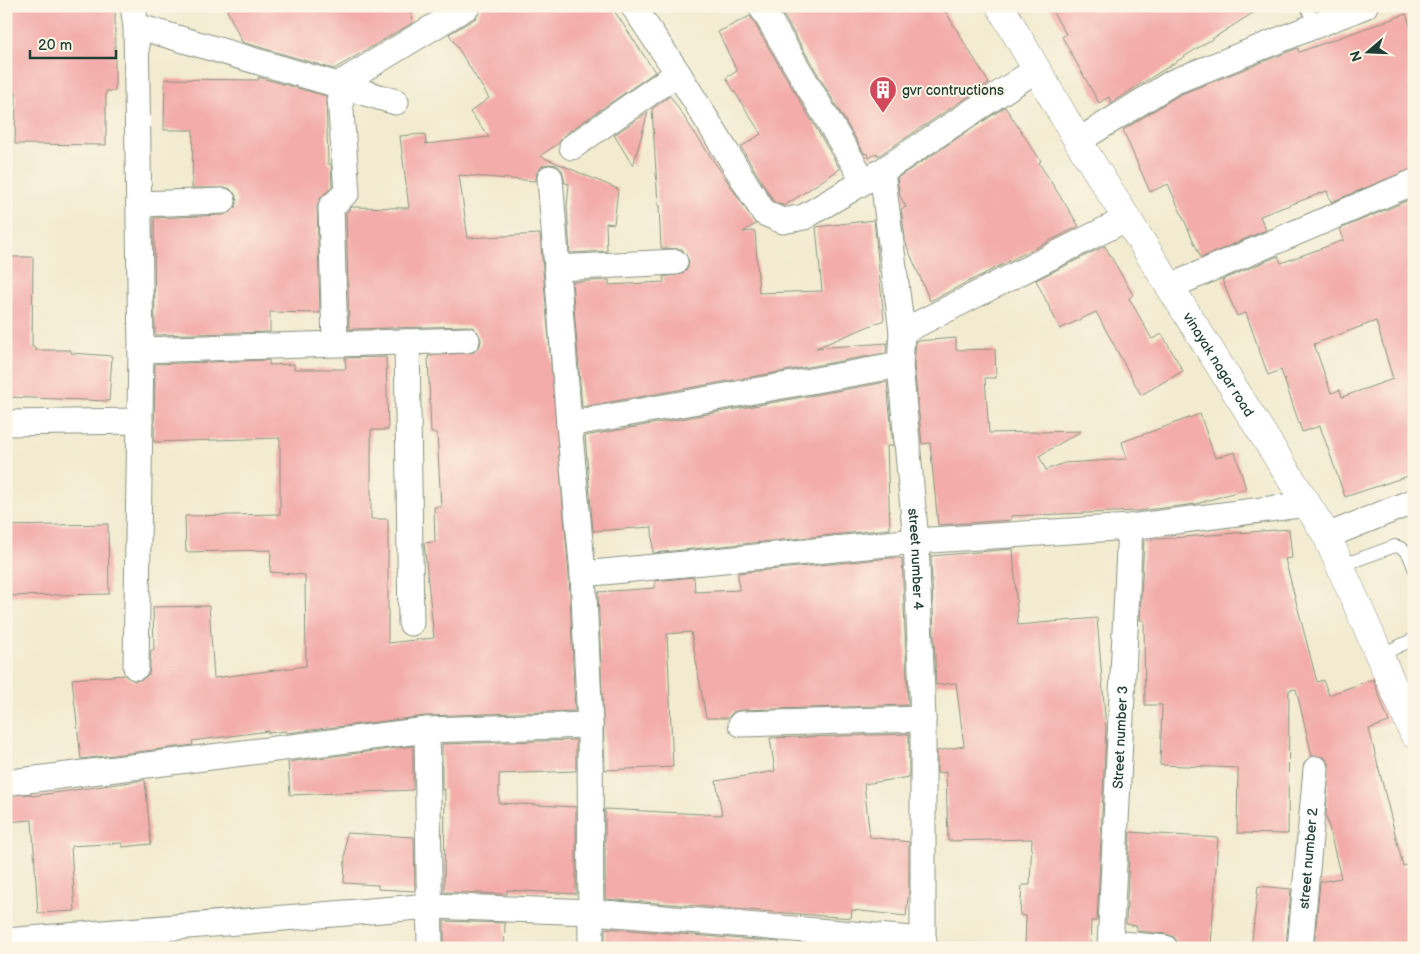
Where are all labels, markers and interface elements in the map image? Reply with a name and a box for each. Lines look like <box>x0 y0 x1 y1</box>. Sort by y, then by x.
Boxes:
scale bar <box>30 28 116 60</box>
north arrow <box>1342 28 1392 78</box>
text: 20 m <box>38 36 72 55</box>
text: N <box>1346 48 1366 64</box>
building icon: gvr contructions <box>868 75 898 114</box>
place label: gvr contructions <box>902 82 1004 99</box>
street label: vinayak nagar road <box>1179 308 1258 420</box>
street label: street number 4 <box>905 507 927 611</box>
street label: Street number 3 <box>1109 685 1131 789</box>
street label: street number 2 <box>1295 806 1321 910</box>

